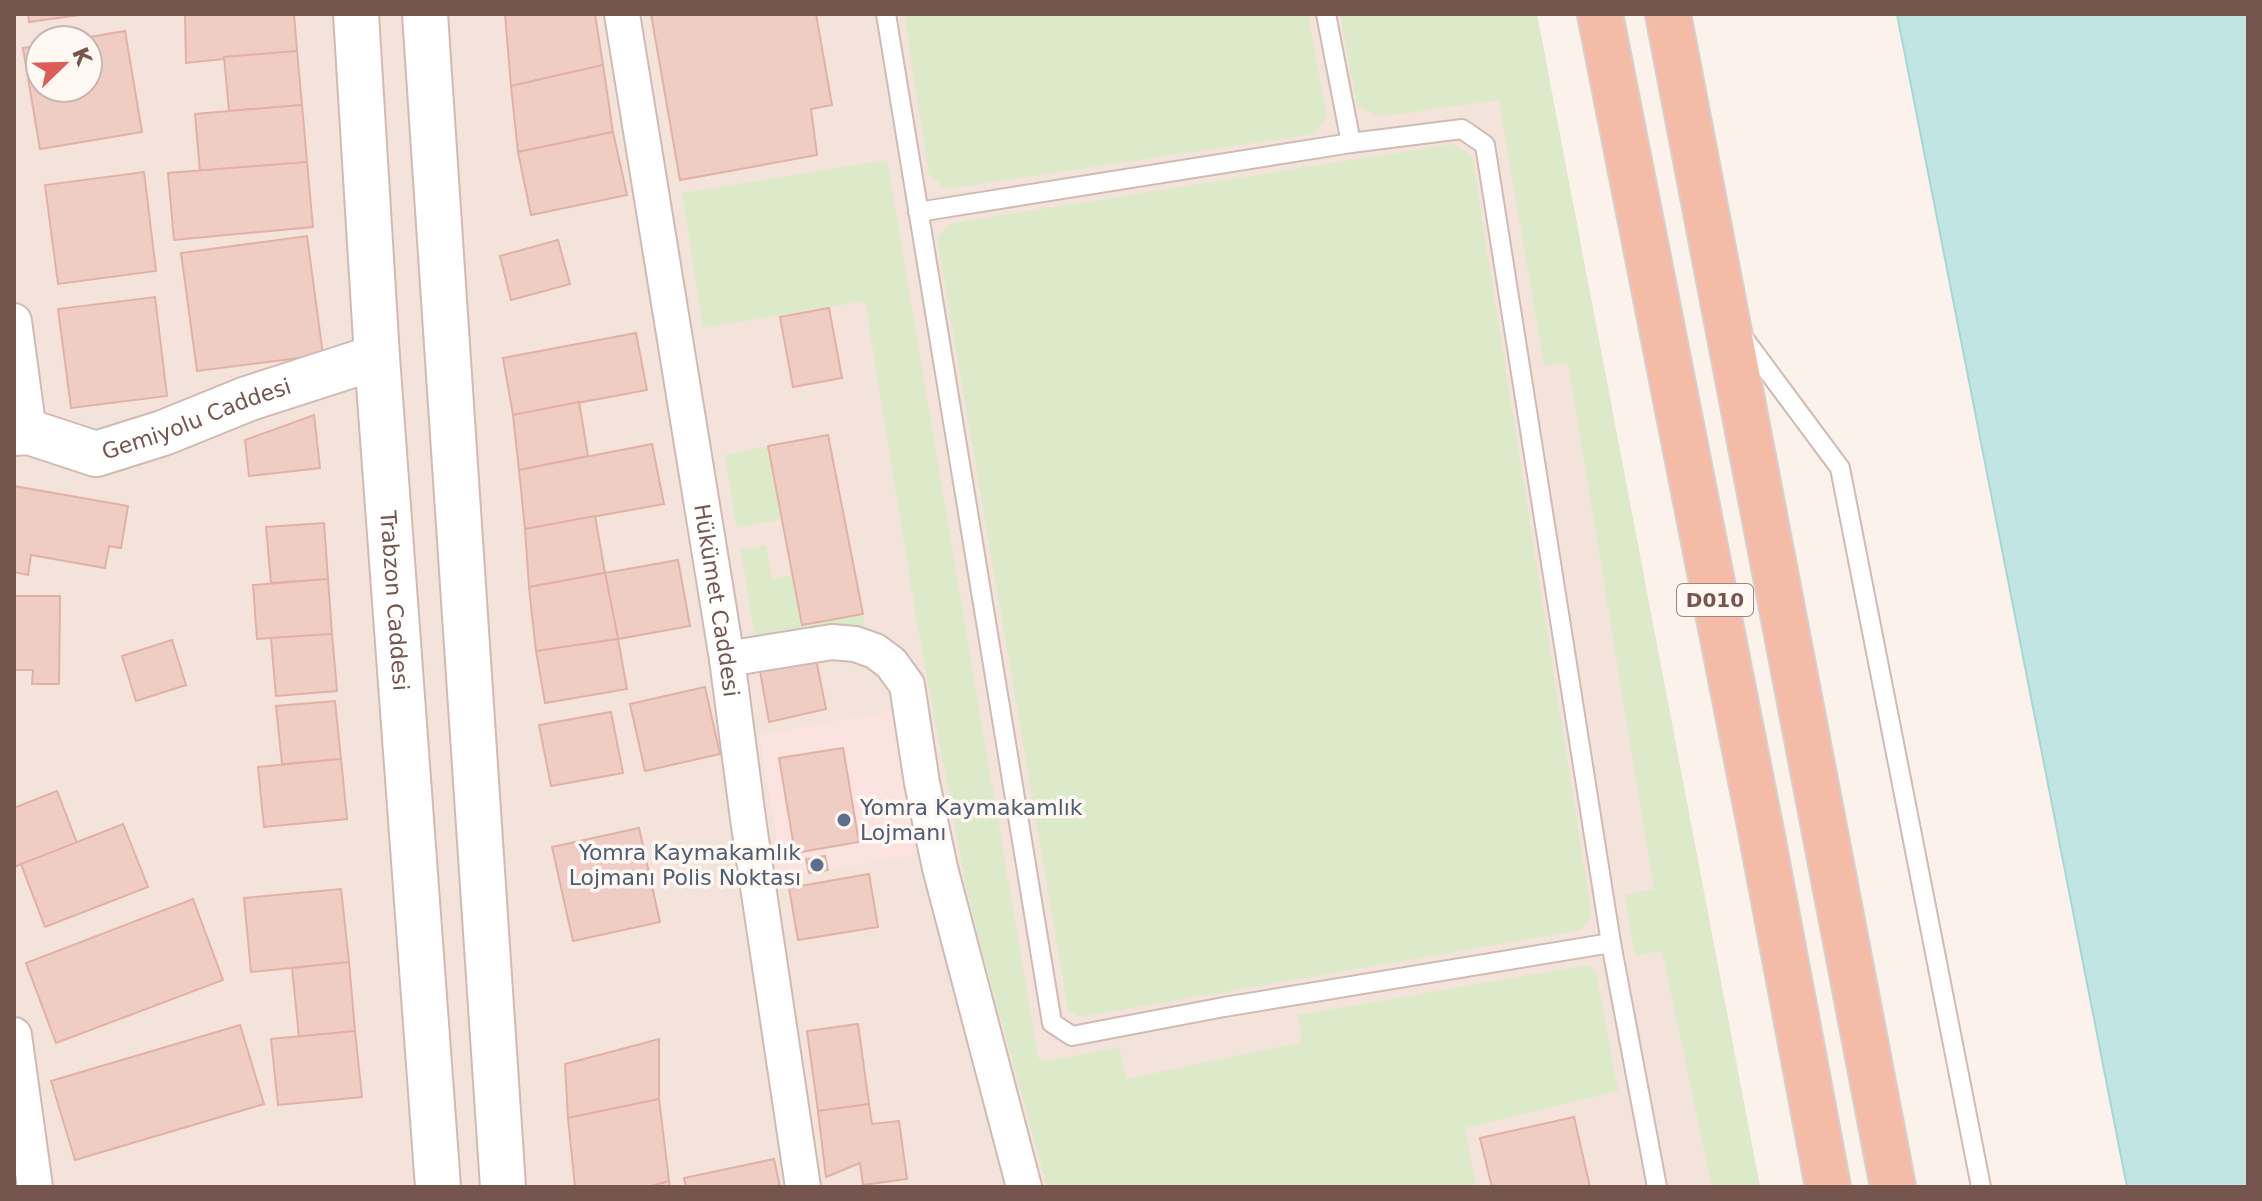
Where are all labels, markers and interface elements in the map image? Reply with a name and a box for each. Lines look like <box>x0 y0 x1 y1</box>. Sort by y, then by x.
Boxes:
north arrow <box>24 24 104 104</box>
text: K <box>67 44 97 70</box>
street label: Gemiyolu Caddesi <box>99 374 294 464</box>
street label: Hükümet Caddesi <box>689 502 744 698</box>
street label: Trabzon Caddesi <box>375 509 413 692</box>
road number: D010 <box>1677 584 1753 616</box>
place label: Yomra Kaymakamlık Lojmanı <box>859 795 1083 845</box>
marker: Yomra Kaymakamlık Lojmanı <box>835 811 853 829</box>
place label: Yomra Kaymakamlık Lojmanı Polis Noktası <box>569 840 801 890</box>
marker: Yomra Kaymakamlık Lojmanı Polis Noktası <box>808 856 826 874</box>

